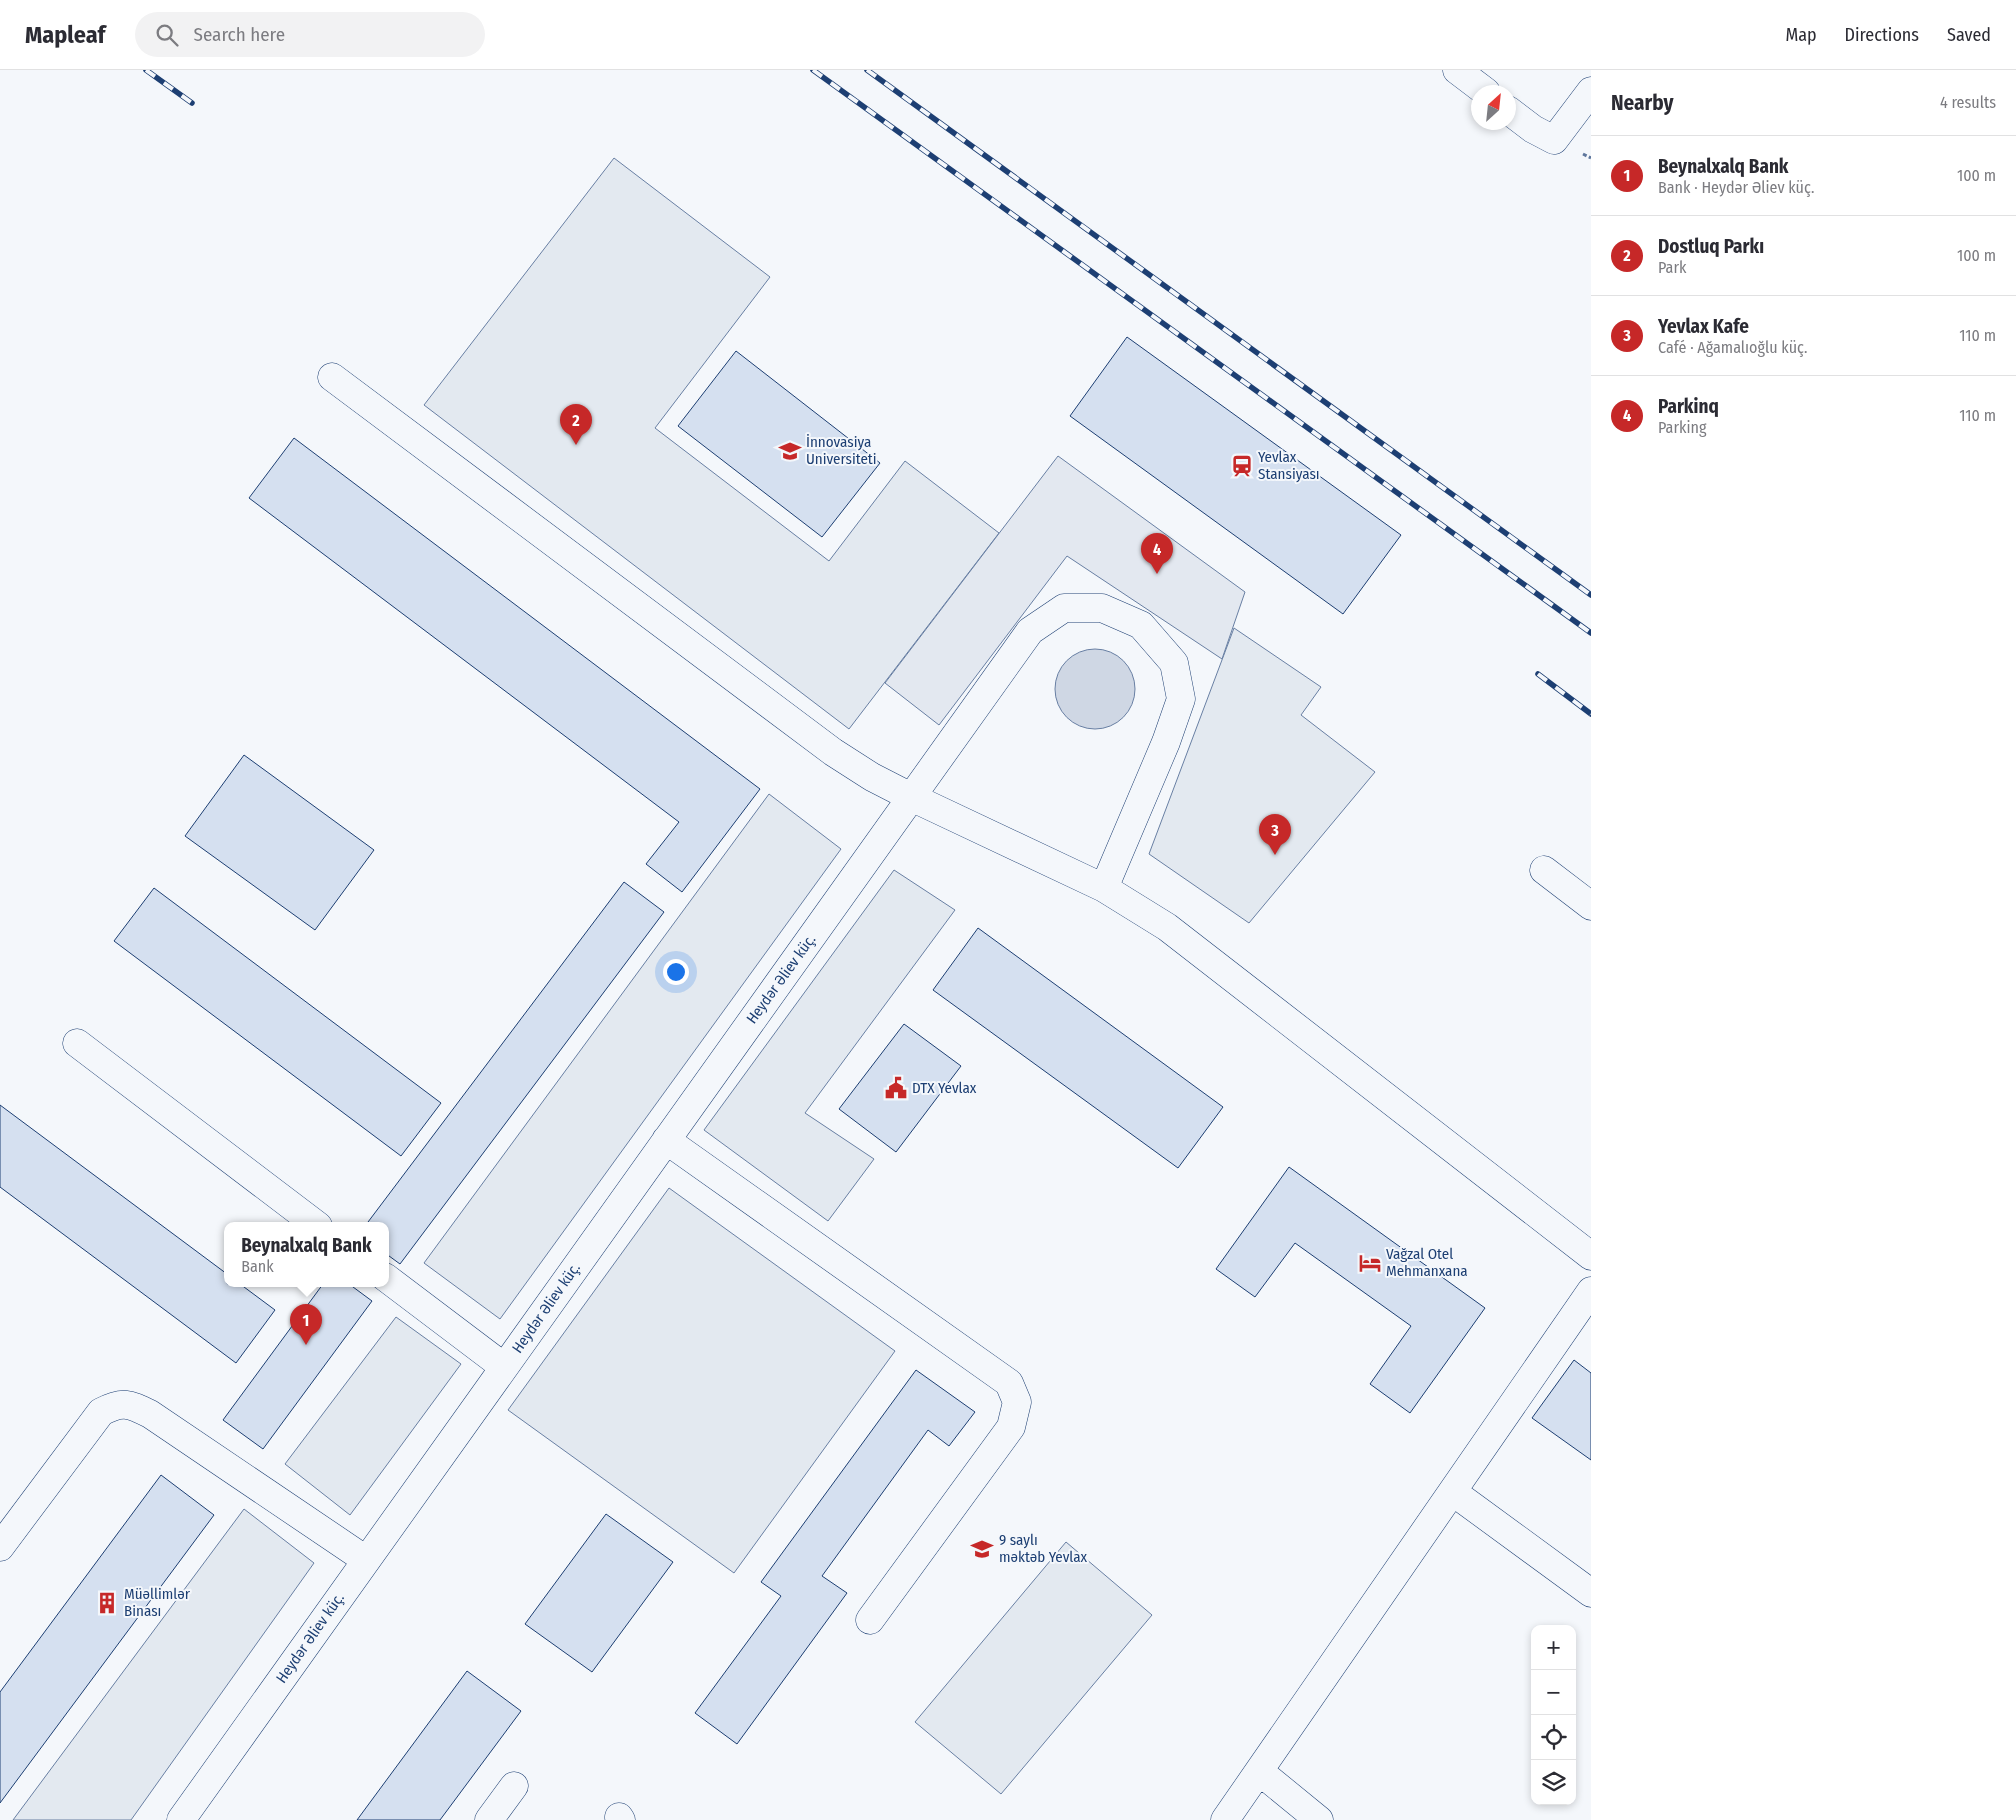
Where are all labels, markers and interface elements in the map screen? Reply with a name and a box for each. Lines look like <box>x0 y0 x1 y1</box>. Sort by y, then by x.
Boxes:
search box <box>135 12 485 57</box>
text: Mapleaf <box>25 21 105 49</box>
icon: search <box>153 21 181 49</box>
text: Search here <box>193 23 285 46</box>
text: Map <box>1785 24 1817 46</box>
text: Directions <box>1845 24 1919 46</box>
text: Saved <box>1947 24 1991 46</box>
north arrow <box>1471 85 1516 130</box>
text: Nearby <box>1611 90 1673 116</box>
text: 4 results <box>1940 93 1996 112</box>
text: Beynalxalq Bank <box>1658 155 1789 178</box>
text: 1 <box>1624 166 1630 185</box>
text: 100 m <box>1957 166 1996 185</box>
text: Bank · Heydər Əliev küç. <box>1658 178 1814 197</box>
text: Dostluq Parkı <box>1658 235 1764 258</box>
text: 2 <box>1623 246 1631 265</box>
text: 100 m <box>1957 246 1996 265</box>
text: Park <box>1658 258 1686 277</box>
text: Yevlax Kafe <box>1658 315 1749 338</box>
text: 3 <box>1623 326 1631 345</box>
text: 110 m <box>1959 326 1996 345</box>
text: Café · Ağamalıoğlu küç. <box>1658 338 1807 357</box>
text: Parkinq <box>1658 395 1719 418</box>
pin: 2 <box>560 404 592 445</box>
text: 4 <box>1623 406 1631 425</box>
text: 110 m <box>1959 406 1996 425</box>
text: Parking <box>1658 418 1706 437</box>
place label: İnnovasiya Universiteti <box>806 433 877 468</box>
school or university icon: İnnovasiya Universiteti <box>777 438 803 464</box>
place label: Yevlax Stansiyası <box>1258 448 1320 483</box>
station icon: Yevlax Stansiyası <box>1229 453 1255 479</box>
pin: 4 <box>1141 533 1173 574</box>
pin: 3 <box>1259 814 1291 855</box>
street label: Heydər Əliev küç. <box>743 931 819 1027</box>
your location <box>663 959 689 985</box>
public building icon: DTX Yevlax <box>883 1075 909 1101</box>
place label: DTX Yevlax <box>912 1079 977 1097</box>
popup <box>224 1222 389 1287</box>
text: Beynalxalq Bank <box>241 1234 372 1257</box>
place label: Vağzal Otel Mehmanxana <box>1386 1245 1468 1280</box>
hotel icon: Vağzal Otel Mehmanxana <box>1357 1250 1383 1276</box>
text: Bank <box>241 1257 274 1276</box>
street label: Heydər Əliev küç. <box>508 1259 584 1357</box>
pin: 1 <box>290 1304 322 1345</box>
place label: 9 saylı məktəb Yevlax <box>999 1531 1088 1566</box>
school or university icon: 9 saylı məktəb Yevlax <box>969 1536 995 1562</box>
place label: Müəllimlər Binası <box>124 1585 191 1620</box>
street label: Heydər Əliev küç. <box>272 1589 348 1687</box>
building icon: Müəllimlər Binası <box>94 1590 120 1616</box>
map controls <box>1531 1625 1576 1805</box>
button: + <box>1531 1625 1576 1670</box>
button: − <box>1531 1670 1576 1715</box>
button: locate <box>1531 1715 1576 1760</box>
button: layers <box>1531 1760 1576 1805</box>

